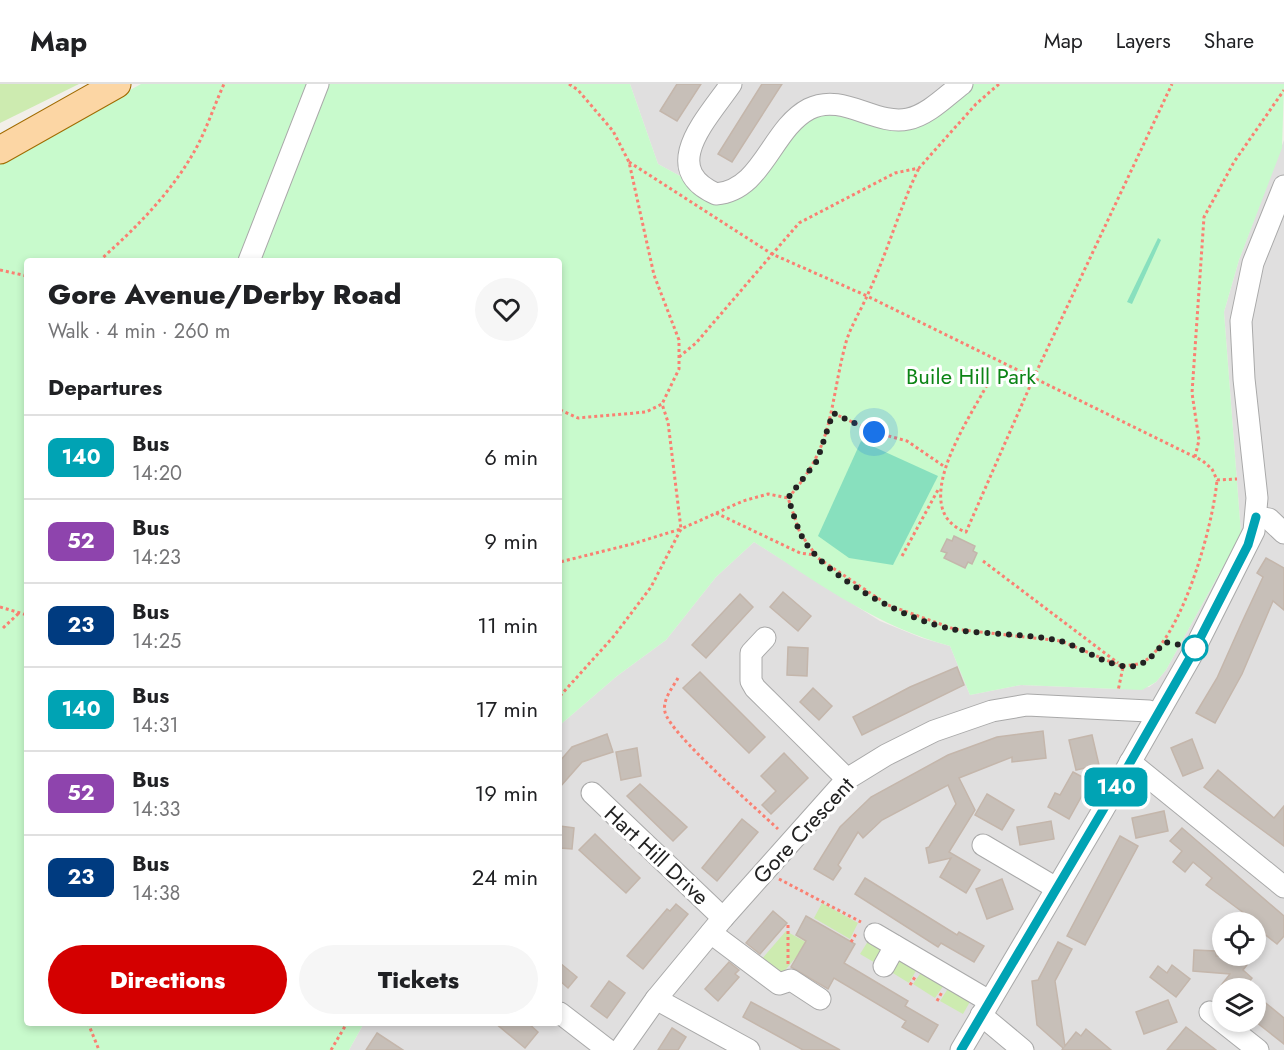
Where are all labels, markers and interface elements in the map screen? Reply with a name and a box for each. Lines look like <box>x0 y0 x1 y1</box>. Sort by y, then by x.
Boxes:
text: Map <box>30 21 87 62</box>
text: Map <box>1044 26 1083 56</box>
text: Layers <box>1116 26 1171 56</box>
text: Share <box>1204 26 1254 56</box>
text: Gore Avenue/Derby Road <box>48 274 401 315</box>
button: heart <box>475 278 538 341</box>
text: Walk · 4 min · 260 m <box>48 317 230 346</box>
park label: Buile Hill Park <box>906 360 1036 392</box>
text: Departures <box>48 371 162 403</box>
your location <box>859 417 889 447</box>
text: Bus <box>132 427 169 459</box>
text: 6 min <box>484 441 538 473</box>
text: 140 <box>61 442 101 472</box>
text: 14:20 <box>132 459 182 488</box>
text: Bus <box>132 511 169 543</box>
text: 9 min <box>484 525 538 557</box>
text: 52 <box>67 526 95 556</box>
text: 14:23 <box>132 543 181 572</box>
text: Bus <box>132 595 169 627</box>
text: 11 min <box>477 609 538 641</box>
text: 23 <box>68 610 94 640</box>
text: 14:25 <box>132 627 181 656</box>
unlabelled marker <box>1182 635 1208 661</box>
text: Bus <box>132 679 169 711</box>
text: 17 min <box>476 693 538 725</box>
text: 140 <box>61 694 101 724</box>
text: 14:31 <box>132 711 179 740</box>
text: Bus <box>132 763 169 795</box>
line badge: 140 <box>1082 768 1150 806</box>
street label: Gore Crescent <box>745 769 861 890</box>
text: 140 <box>1096 772 1136 802</box>
text: 19 min <box>474 777 538 809</box>
text: 52 <box>67 778 95 808</box>
text: 14:33 <box>132 795 181 824</box>
street label: Hart Hill Drive <box>598 798 716 912</box>
text: Bus <box>132 847 169 879</box>
text: 24 min <box>472 861 538 893</box>
text: 23 <box>68 862 94 892</box>
text: 14:38 <box>132 879 181 908</box>
map controls <box>1212 912 1266 1032</box>
button: locate <box>1212 912 1266 966</box>
button: Directions <box>48 945 287 1014</box>
button: Tickets <box>299 945 538 1014</box>
button: layers <box>1212 978 1266 1032</box>

